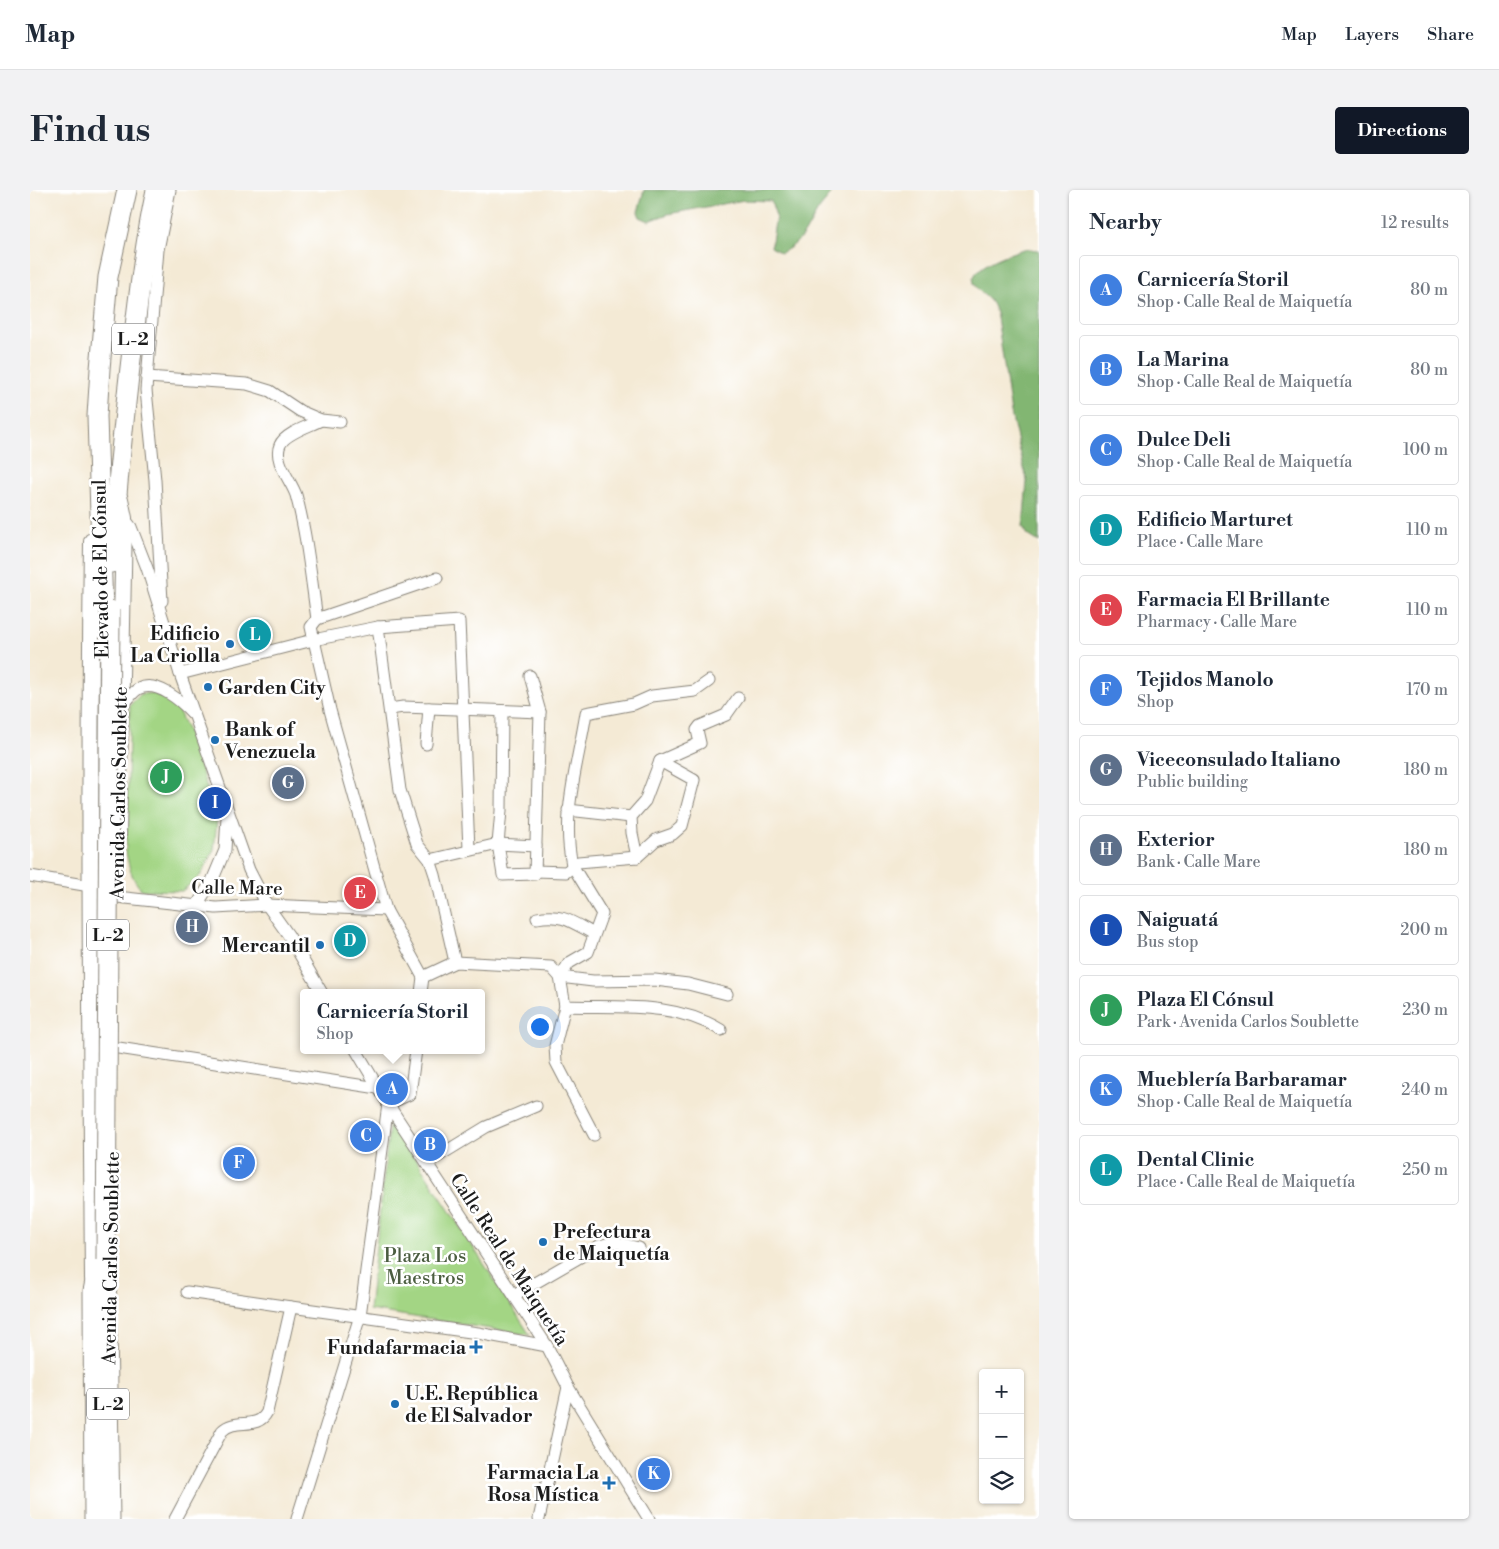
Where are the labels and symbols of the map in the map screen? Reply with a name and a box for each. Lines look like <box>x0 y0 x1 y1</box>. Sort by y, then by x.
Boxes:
road number: L-2 <box>112 324 154 354</box>
street label: Elevado de El Cónsul <box>87 479 115 659</box>
pin: L <box>239 616 271 654</box>
place label: Edificio La Criolla <box>130 622 221 668</box>
marker: Edificio La Criolla <box>224 638 236 650</box>
place label: Garden City <box>218 676 326 700</box>
marker: Garden City <box>202 681 214 693</box>
street label: Avenida Carlos Soublette <box>105 686 133 901</box>
place label: Bank of Venezuela <box>224 718 316 764</box>
marker: Bank of Venezuela <box>209 734 221 746</box>
pin: J <box>150 758 182 796</box>
pin: G <box>272 764 304 802</box>
pin: I <box>199 784 231 822</box>
pin: E <box>344 874 376 912</box>
street label: Calle Mare <box>191 875 283 901</box>
pin: H <box>176 908 208 946</box>
road number: L-2 <box>87 920 129 950</box>
pin: D <box>334 922 366 960</box>
place label: Mercantil <box>222 934 310 958</box>
marker: Mercantil <box>314 939 326 951</box>
your location <box>527 1014 553 1040</box>
pin: A <box>376 1070 408 1108</box>
pin: C <box>350 1117 382 1155</box>
pin: B <box>414 1126 446 1164</box>
pin: F <box>223 1144 255 1182</box>
street label: Avenida Carlos Soublette <box>97 1151 125 1366</box>
street label: Calle Real de Maiquetía <box>444 1169 574 1351</box>
place label: Prefectura de Maiquetía <box>553 1220 670 1266</box>
marker: Prefectura de Maiquetía <box>537 1236 549 1248</box>
park label: Plaza Los Maestros <box>384 1244 466 1290</box>
place label: Fundafarmacia <box>327 1336 467 1360</box>
marker: Fundafarmacia <box>470 1341 482 1353</box>
place label: U.E. República de El Salvador <box>405 1382 539 1428</box>
road number: L-2 <box>87 1388 129 1420</box>
marker: U.E. República de El Salvador <box>389 1398 401 1410</box>
pin: K <box>638 1455 670 1493</box>
place label: Farmacia La Rosa Mística <box>487 1461 600 1507</box>
marker: Farmacia La Rosa Mística <box>603 1477 615 1489</box>

